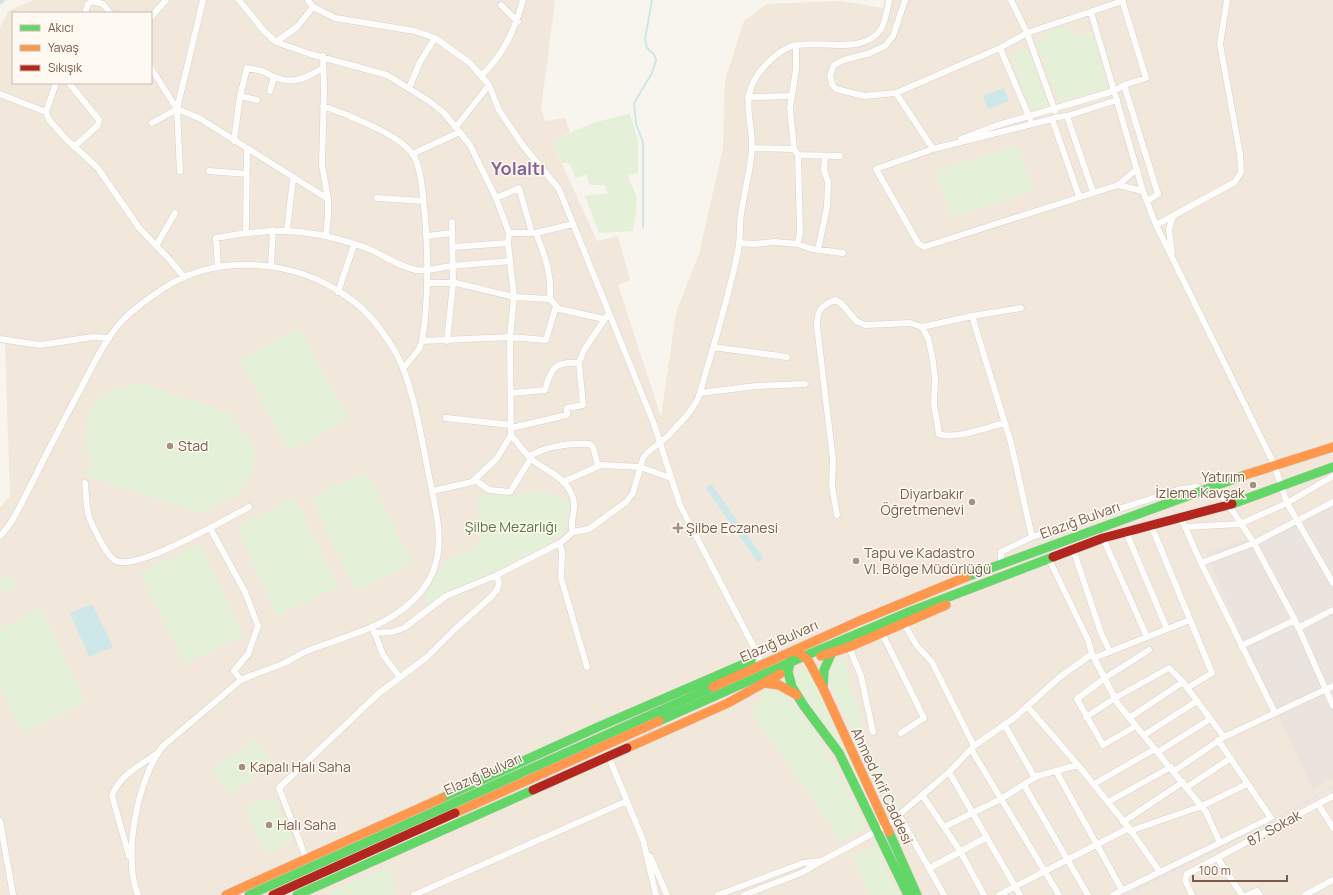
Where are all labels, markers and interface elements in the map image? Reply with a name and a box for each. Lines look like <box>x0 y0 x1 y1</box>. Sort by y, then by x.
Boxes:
legend <box>12 12 152 84</box>
text: Akıcı <box>48 19 74 36</box>
text: Yavaş <box>48 39 79 56</box>
text: Sıkışık <box>48 59 83 76</box>
district label: Yolaltı <box>491 156 545 180</box>
place label: Stad <box>178 436 208 455</box>
marker: Stad <box>165 441 175 451</box>
place label: Yatırım İzleme Kavşak <box>1156 467 1246 502</box>
marker: Yatırım İzleme Kavşak <box>1248 480 1258 490</box>
place label: Diyarbakır Öğretmenevi <box>881 484 964 519</box>
street label: Elazığ Bulvarı <box>1037 496 1122 543</box>
marker: Diyarbakır Öğretmenevi <box>967 497 977 507</box>
park label: Şilbe Mezarlığı <box>465 517 557 536</box>
place label: Şilbe Eczanesi <box>686 518 778 537</box>
marker: Şilbe Eczanesi <box>673 523 683 533</box>
place label: Tapu ve Kadastro VI. Bölge Müdürlüğü <box>864 543 991 578</box>
marker: Tapu ve Kadastro VI. Bölge Müdürlüğü <box>851 556 861 566</box>
street label: Elazığ Bulvarı <box>737 615 821 666</box>
street label: Ahmed Arif Caddesi <box>847 724 918 847</box>
street label: Elazığ Bulvarı <box>441 748 525 799</box>
place label: Kapalı Halı Saha <box>250 757 351 776</box>
marker: Kapalı Halı Saha <box>237 762 247 772</box>
street label: 87. Sokak <box>1243 804 1305 850</box>
place label: Halı Saha <box>277 815 336 834</box>
marker: Halı Saha <box>264 820 274 830</box>
scale bar <box>1193 857 1287 883</box>
text: 100 m <box>1199 862 1231 879</box>

